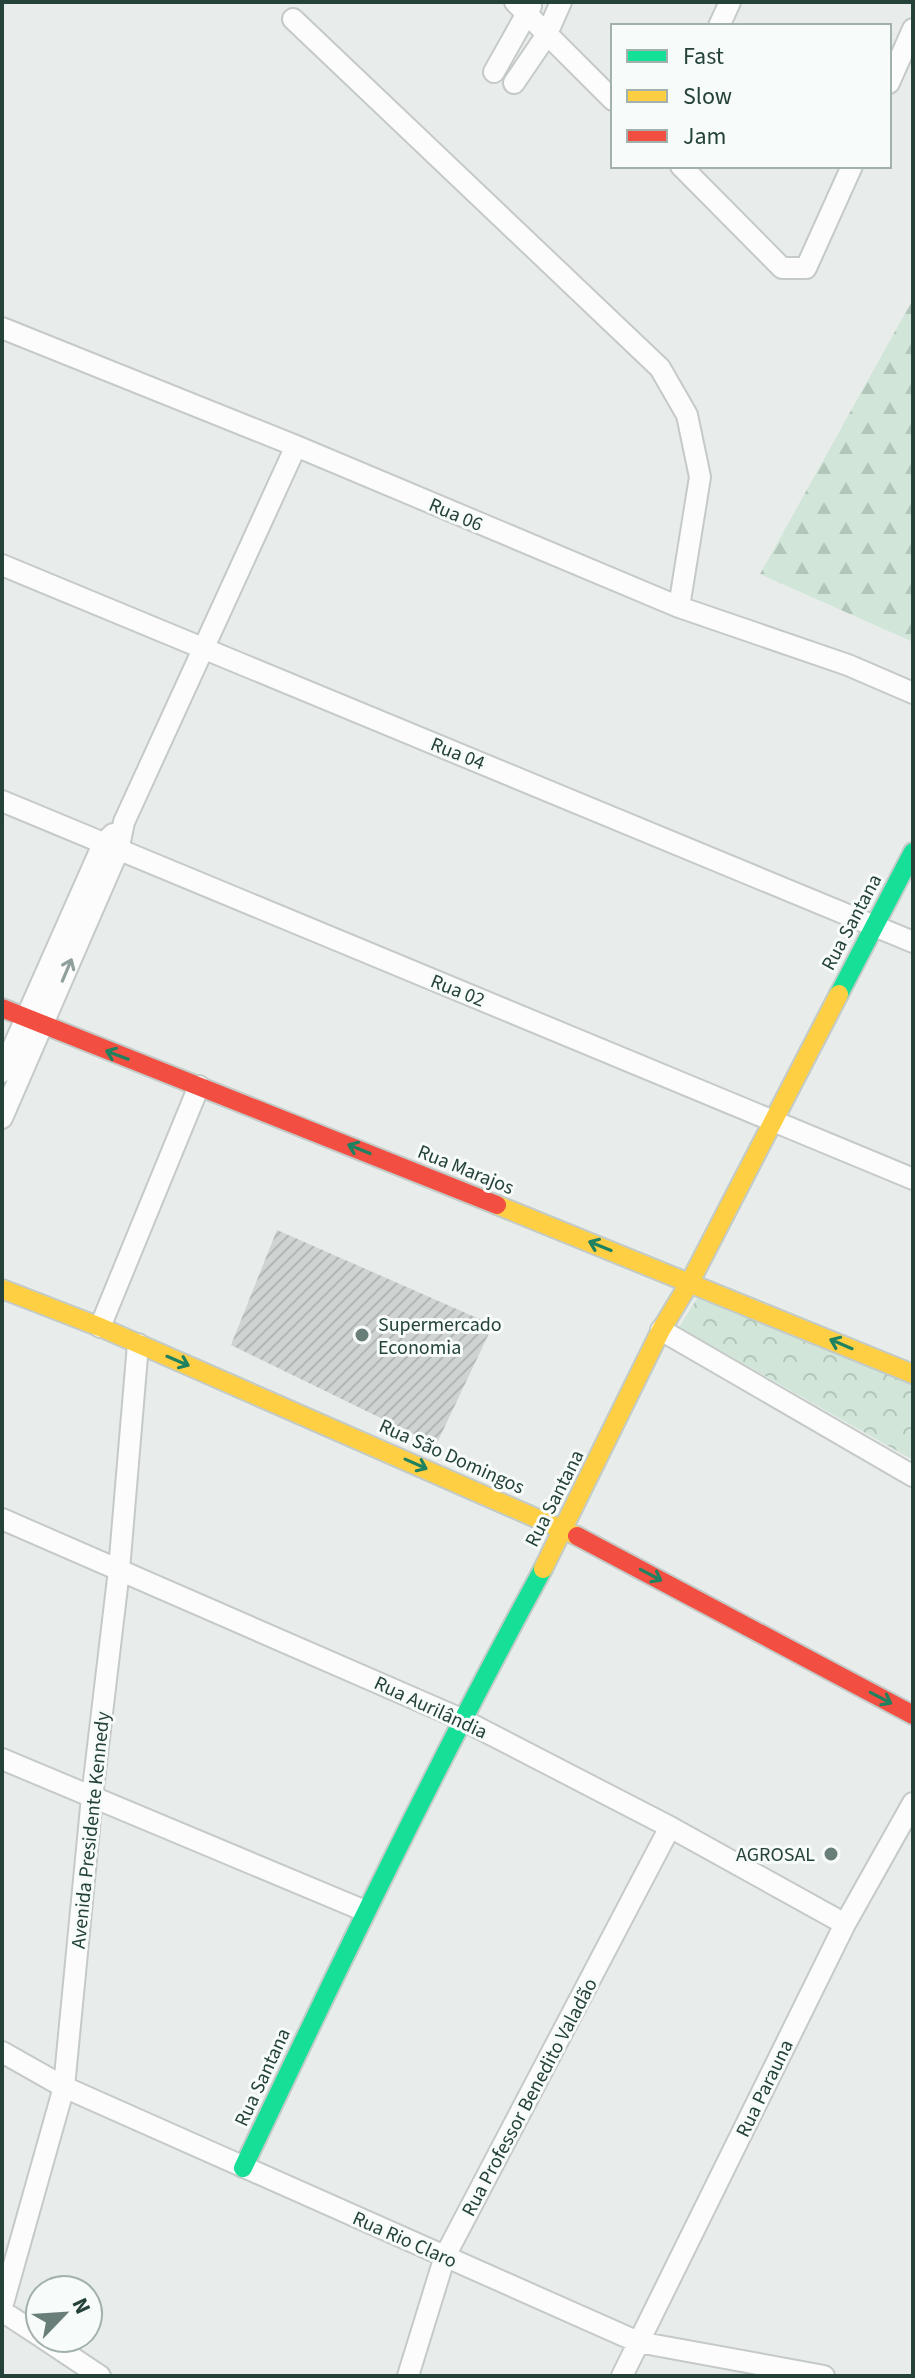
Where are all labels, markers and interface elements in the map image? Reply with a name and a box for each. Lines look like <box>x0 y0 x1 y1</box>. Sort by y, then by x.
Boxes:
legend <box>611 24 891 168</box>
text: Fast <box>683 39 724 74</box>
text: Slow <box>683 79 732 114</box>
text: Jam <box>683 119 727 154</box>
street label: Rua 06 <box>424 491 487 539</box>
street label: Rua 04 <box>426 730 489 777</box>
street label: Rua Santana <box>815 869 889 976</box>
one-way arrow <box>60 958 75 982</box>
street label: Rua 02 <box>426 967 489 1014</box>
one-way arrow <box>105 1047 130 1061</box>
street label: Rua Marajos <box>413 1138 518 1202</box>
one-way arrow <box>347 1141 372 1156</box>
one-way arrow <box>588 1238 613 1252</box>
place label: Supermercado Economia <box>378 1311 502 1362</box>
marker: Supermercado Economia <box>353 1326 371 1344</box>
one-way arrow <box>829 1336 854 1351</box>
one-way arrow <box>165 1354 190 1369</box>
street label: Rua São Domingos <box>374 1412 529 1502</box>
street label: Rua Santana <box>518 1445 591 1552</box>
one-way arrow <box>403 1458 428 1473</box>
one-way arrow <box>639 1568 662 1584</box>
street label: Rua Aurilândia <box>369 1669 492 1746</box>
one-way arrow <box>868 1690 892 1706</box>
street label: Avenida Presidente Kennedy <box>65 1710 117 1950</box>
place label: AGROSAL <box>736 1841 815 1869</box>
marker: AGROSAL <box>822 1845 840 1863</box>
street label: Rua Professor Benedito Valadão <box>455 1973 605 2222</box>
street label: Rua Santana <box>228 2024 298 2131</box>
street label: Rua Parauna <box>729 2035 801 2142</box>
street label: Rua Rio Claro <box>348 2204 461 2275</box>
north arrow <box>24 2274 104 2354</box>
text: N <box>64 2293 99 2319</box>

